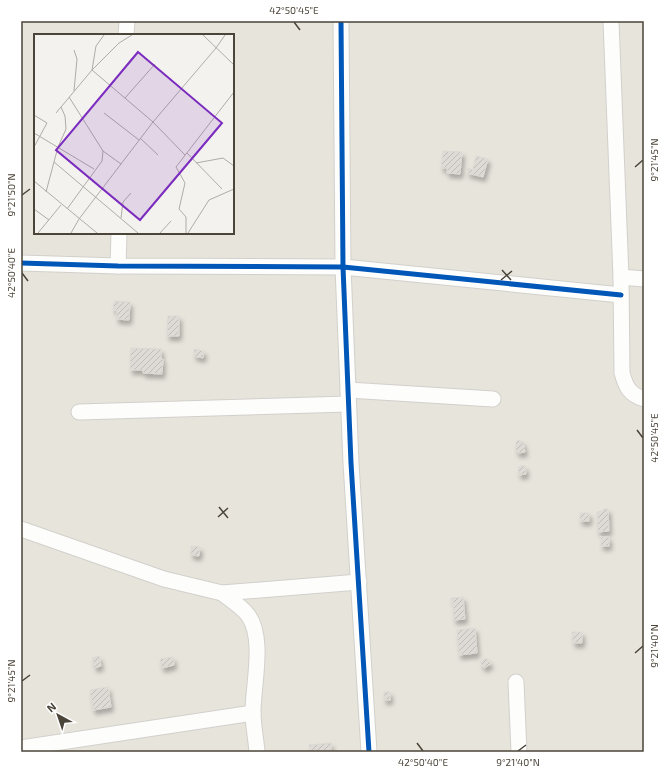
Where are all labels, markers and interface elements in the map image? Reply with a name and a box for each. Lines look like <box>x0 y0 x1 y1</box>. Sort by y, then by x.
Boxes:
text: 42°50'45"E <box>269 4 319 16</box>
inset map <box>34 34 234 234</box>
text: 9°21'45"N <box>648 139 660 181</box>
text: 9°21'50"N <box>5 173 17 217</box>
text: 42°50'40"E <box>5 248 17 298</box>
text: 42°50'45"E <box>648 413 660 463</box>
text: 9°21'40"N <box>648 624 660 668</box>
text: 9°21'45"N <box>5 660 17 702</box>
north arrow <box>38 695 78 735</box>
text: N <box>44 699 59 714</box>
text: 42°50'40"E <box>398 756 448 768</box>
text: 9°21'40"N <box>496 756 540 768</box>

